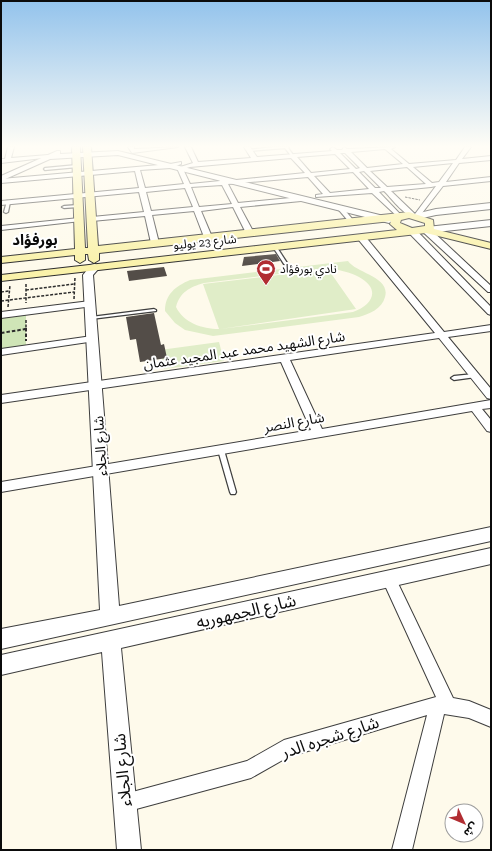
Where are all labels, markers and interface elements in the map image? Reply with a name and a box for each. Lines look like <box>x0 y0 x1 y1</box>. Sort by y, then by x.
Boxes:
district label: بورفؤاد <box>12 231 58 249</box>
street label: شارع 23 يوليو <box>173 232 237 254</box>
sports icon: نادي بورفؤاد <box>255 258 277 286</box>
place label: نادي بورفؤاد <box>280 262 337 279</box>
street label: شارع الشهيد محمد عبد المجيد عثمان <box>142 328 346 375</box>
street label: شارع النصر <box>262 409 326 438</box>
street label: شارع الجلاء <box>90 415 113 477</box>
street label: شارع الجمهوريه <box>194 590 299 635</box>
street label: شارع شجره الدر <box>278 712 382 765</box>
street label: شارع الجلاء <box>109 732 138 807</box>
north arrow <box>444 803 484 843</box>
text: ش <box>461 820 481 840</box>

